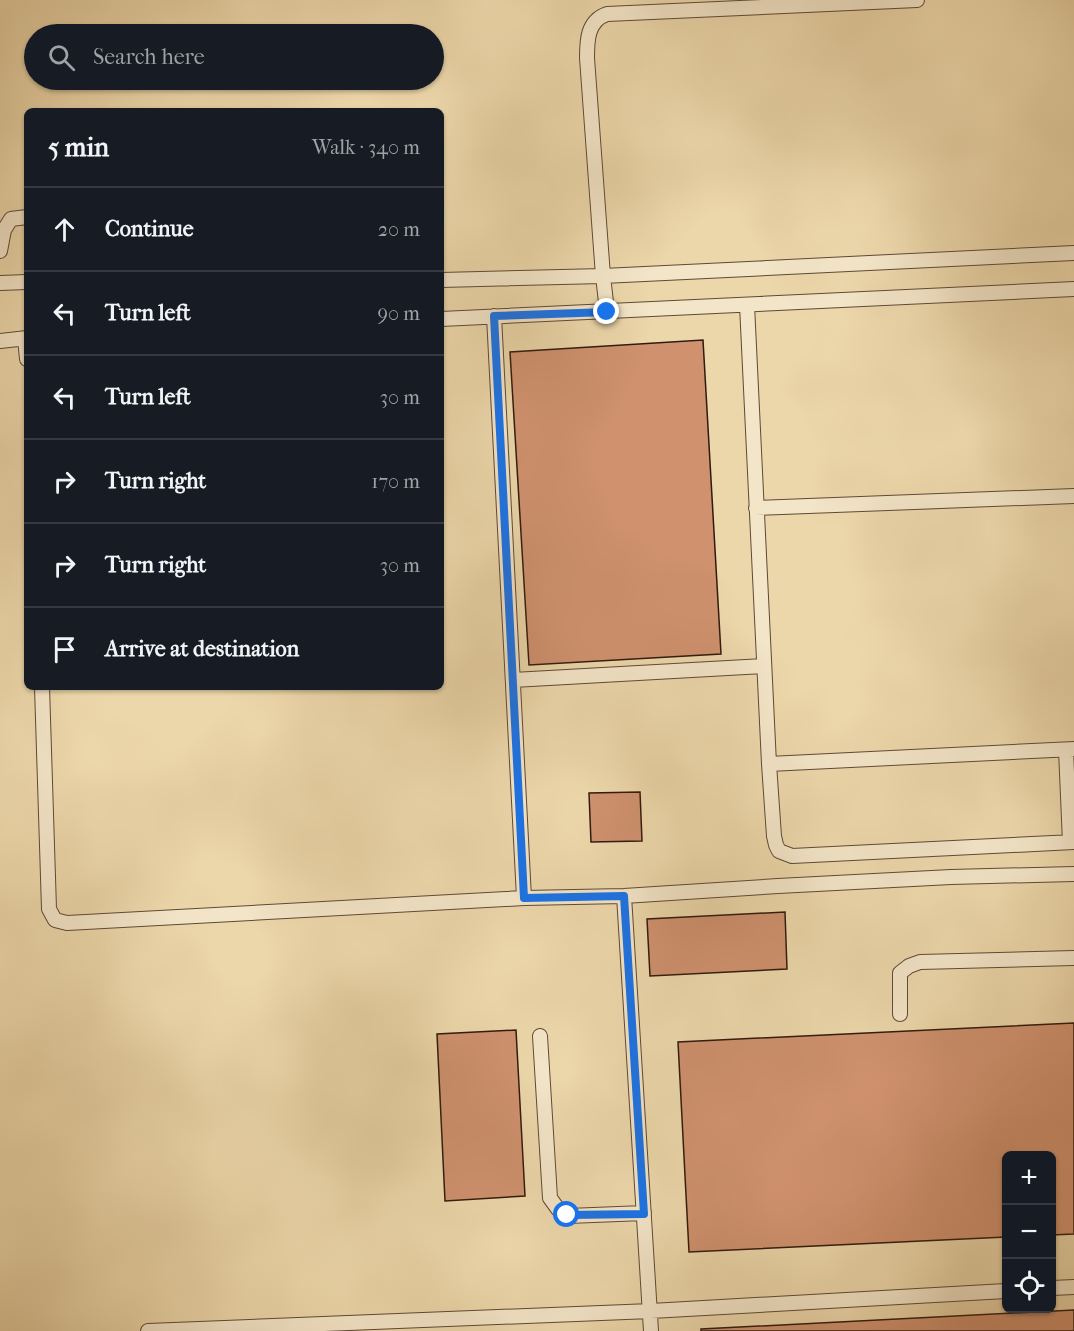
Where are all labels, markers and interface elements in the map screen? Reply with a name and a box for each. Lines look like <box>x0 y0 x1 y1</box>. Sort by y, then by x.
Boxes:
search box <box>24 24 444 90</box>
icon: search <box>45 41 78 74</box>
text: Search here <box>93 44 205 70</box>
text: 5 min <box>48 132 109 163</box>
text: Walk · 340 m <box>312 136 420 159</box>
icon: ahead <box>48 213 81 246</box>
text: Continue <box>105 216 194 242</box>
text: 20 m <box>378 218 420 241</box>
icon: left <box>48 297 81 330</box>
route end <box>593 298 619 324</box>
text: Turn left <box>105 300 191 326</box>
text: 90 m <box>378 302 420 325</box>
icon: left <box>48 381 81 414</box>
text: Turn left <box>105 384 191 410</box>
text: 30 m <box>380 386 420 409</box>
icon: right <box>48 465 81 498</box>
text: Turn right <box>105 468 206 494</box>
text: 170 m <box>371 470 420 493</box>
icon: right <box>48 549 81 582</box>
text: Turn right <box>105 552 206 578</box>
text: 30 m <box>380 554 420 577</box>
icon: arrive <box>48 633 81 666</box>
text: Arrive at destination <box>105 636 299 662</box>
map controls <box>1002 1151 1056 1313</box>
button: + <box>1002 1151 1056 1205</box>
route start <box>553 1201 579 1227</box>
button: − <box>1002 1205 1056 1259</box>
button: locate <box>1002 1259 1056 1313</box>

